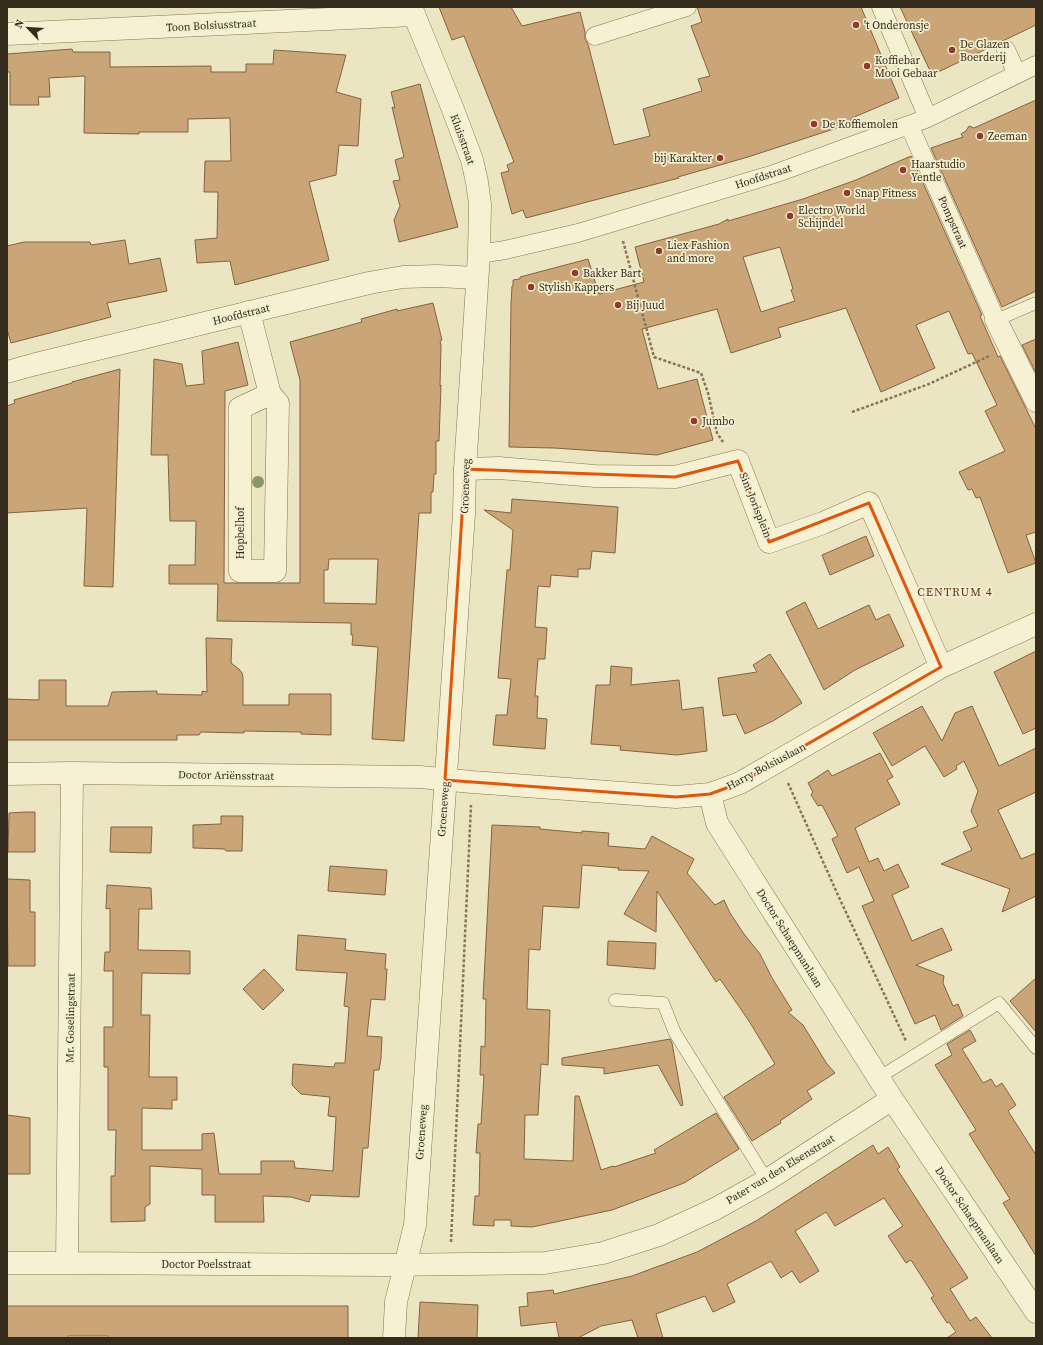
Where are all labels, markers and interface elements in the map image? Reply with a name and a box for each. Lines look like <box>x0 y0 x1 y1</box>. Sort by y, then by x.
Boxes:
north arrow <box>8 8 48 48</box>
street label: Toon Bolsiusstraat <box>166 16 257 35</box>
text: N <box>11 17 28 31</box>
place label: 't Onderonsje <box>864 18 930 33</box>
marker: 't Onderonsje <box>851 20 861 30</box>
place label: De Glazen Boerderij <box>960 37 1010 65</box>
marker: De Glazen Boerderij <box>947 45 957 55</box>
place label: Koffiebar Mooi Gebaar <box>875 53 938 81</box>
marker: Koffiebar Mooi Gebaar <box>862 61 872 71</box>
street label: Kluisstraat <box>446 112 479 167</box>
place label: De Koffiemolen <box>822 117 898 132</box>
marker: De Koffiemolen <box>809 119 819 129</box>
place label: Zeeman <box>988 129 1028 144</box>
marker: Zeeman <box>975 131 985 141</box>
place label: bij Karakter <box>654 151 712 166</box>
marker: bij Karakter <box>715 153 725 163</box>
place label: Haarstudio Yentle <box>911 157 965 185</box>
street label: Hoofdstraat <box>733 160 794 193</box>
marker: Haarstudio Yentle <box>898 165 908 175</box>
place label: Snap Fitness <box>855 186 917 201</box>
marker: Snap Fitness <box>842 188 852 198</box>
street label: Pompstraat <box>934 194 971 251</box>
place label: Electro World Schijndel <box>798 203 866 231</box>
marker: Electro World Schijndel <box>785 211 795 221</box>
place label: Liex Fashion and more <box>667 238 730 266</box>
marker: Liex Fashion and more <box>654 246 664 256</box>
place label: Bakker Bart <box>583 266 641 281</box>
marker: Bakker Bart <box>570 268 580 278</box>
place label: Stylish Kappers <box>539 280 614 295</box>
marker: Stylish Kappers <box>526 282 536 292</box>
place label: Bij Juud <box>626 298 665 313</box>
street label: Hoofdstraat <box>211 300 272 329</box>
marker: Bij Juud <box>613 300 623 310</box>
place label: Jumbo <box>701 414 735 429</box>
marker: Jumbo <box>689 416 699 426</box>
street label: Groeneweg <box>457 458 474 514</box>
street label: Sint Jorisplein <box>736 470 776 540</box>
street label: Hopbelhof <box>233 506 248 559</box>
district label: CENTRUM 4 <box>917 584 993 600</box>
street label: Harry Bolsiuslaan <box>724 739 809 794</box>
street label: Doctor Ariënsstraat <box>178 767 275 784</box>
street label: Groeneweg <box>434 781 453 837</box>
street label: Doctor Schaepmanlaan <box>753 886 826 991</box>
street label: Mr. Goselingstraat <box>62 973 79 1063</box>
street label: Groeneweg <box>412 1104 431 1160</box>
street label: Pater van den Elsenstraat <box>723 1131 838 1208</box>
street label: Doctor Schaepmanlaan <box>931 1164 1008 1267</box>
street label: Doctor Poelsstraat <box>161 1257 251 1272</box>

